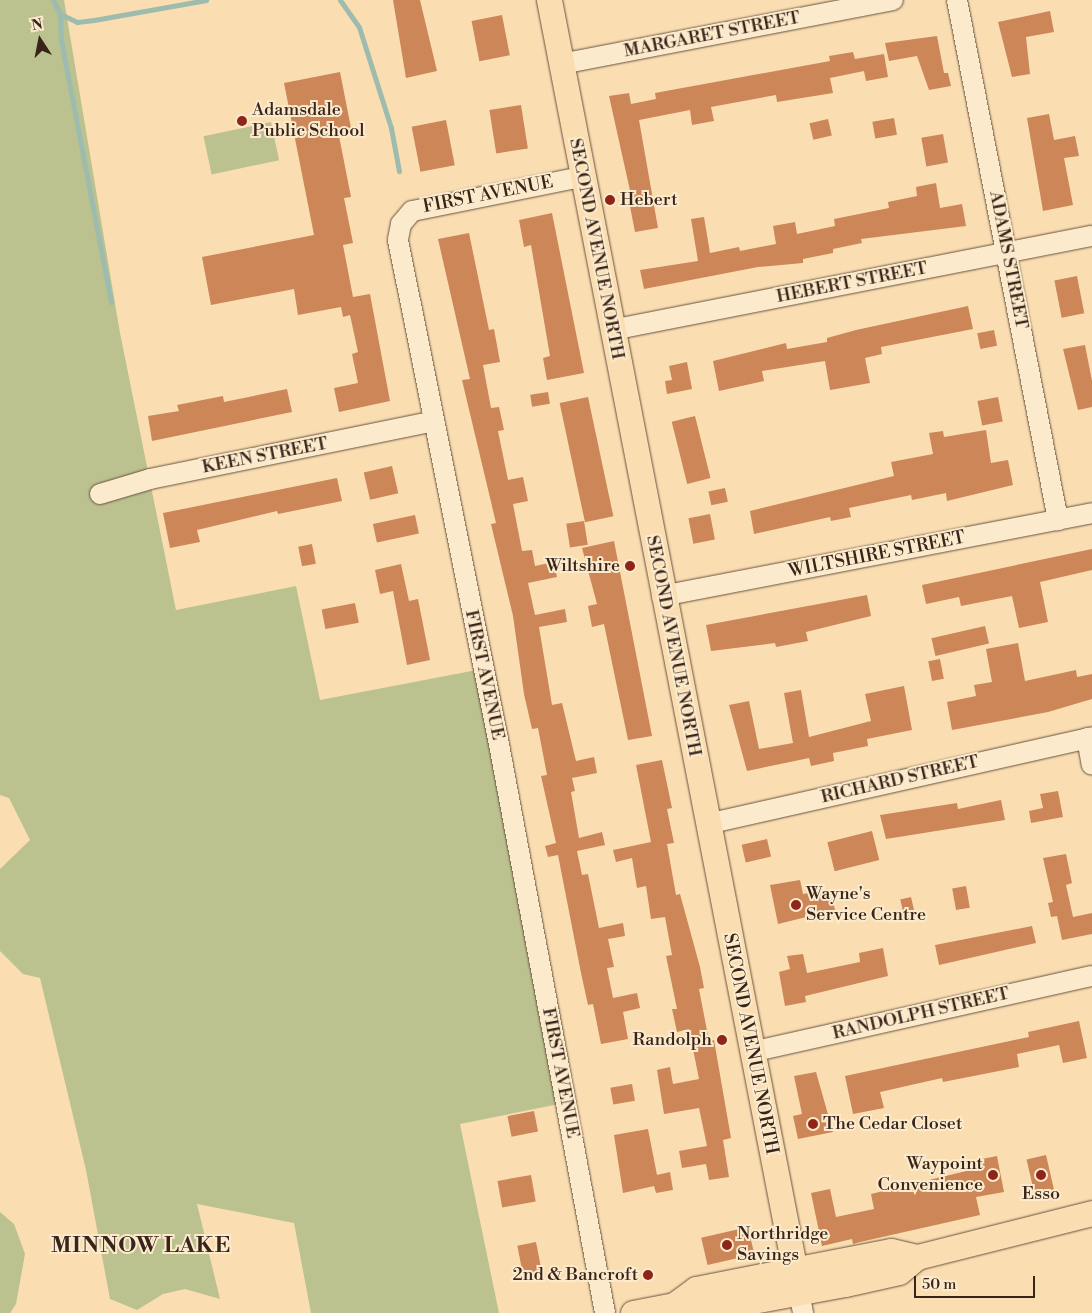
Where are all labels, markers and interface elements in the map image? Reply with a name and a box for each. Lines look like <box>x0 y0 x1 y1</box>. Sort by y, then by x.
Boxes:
street label: MARGARET STREET <box>622 7 802 63</box>
north arrow <box>15 15 65 65</box>
text: N <box>30 15 44 35</box>
place label: Adamsdale Public School <box>252 100 365 142</box>
marker: Adamsdale Public School <box>236 115 248 127</box>
street label: SECOND AVENUE NORTH <box>564 137 628 361</box>
street label: FIRST AVENUE <box>421 172 555 218</box>
place label: Hebert <box>620 189 678 211</box>
street label: ADAMS STREET <box>984 189 1032 331</box>
marker: Hebert <box>604 194 616 206</box>
street label: HEBERT STREET <box>775 258 929 308</box>
street label: KEEN STREET <box>200 433 330 479</box>
street label: WILTSHIRE STREET <box>787 527 967 583</box>
street label: SECOND AVENUE NORTH <box>641 534 705 758</box>
place label: Wiltshire <box>545 555 620 577</box>
marker: Wiltshire <box>624 560 636 572</box>
street label: FIRST AVENUE <box>460 608 508 742</box>
street label: RICHARD STREET <box>819 751 981 809</box>
place label: Wayne's Service Centre <box>806 884 926 926</box>
marker: Wayne's Service Centre <box>790 899 802 911</box>
street label: SECOND AVENUE NORTH <box>718 932 782 1156</box>
street label: RANDOLPH STREET <box>830 983 1012 1045</box>
street label: FIRST AVENUE <box>537 1006 583 1140</box>
place label: Randolph <box>632 1029 712 1051</box>
marker: Randolph <box>716 1034 728 1046</box>
place label: The Cedar Closet <box>823 1113 962 1135</box>
marker: The Cedar Closet <box>807 1118 819 1130</box>
place label: Waypoint Convenience <box>878 1154 983 1196</box>
marker: Waypoint Convenience <box>987 1169 999 1181</box>
marker: Esso <box>1035 1169 1047 1181</box>
place label: Esso <box>1022 1183 1060 1205</box>
place label: Northridge Savings <box>737 1224 828 1266</box>
district label: MINNOW LAKE <box>50 1233 232 1259</box>
marker: Northridge Savings <box>721 1239 733 1251</box>
place label: 2nd & Bancroft <box>512 1264 638 1286</box>
scale bar <box>917 1266 1038 1298</box>
marker: 2nd & Bancroft <box>642 1269 654 1281</box>
text: 50 m <box>922 1275 956 1294</box>

